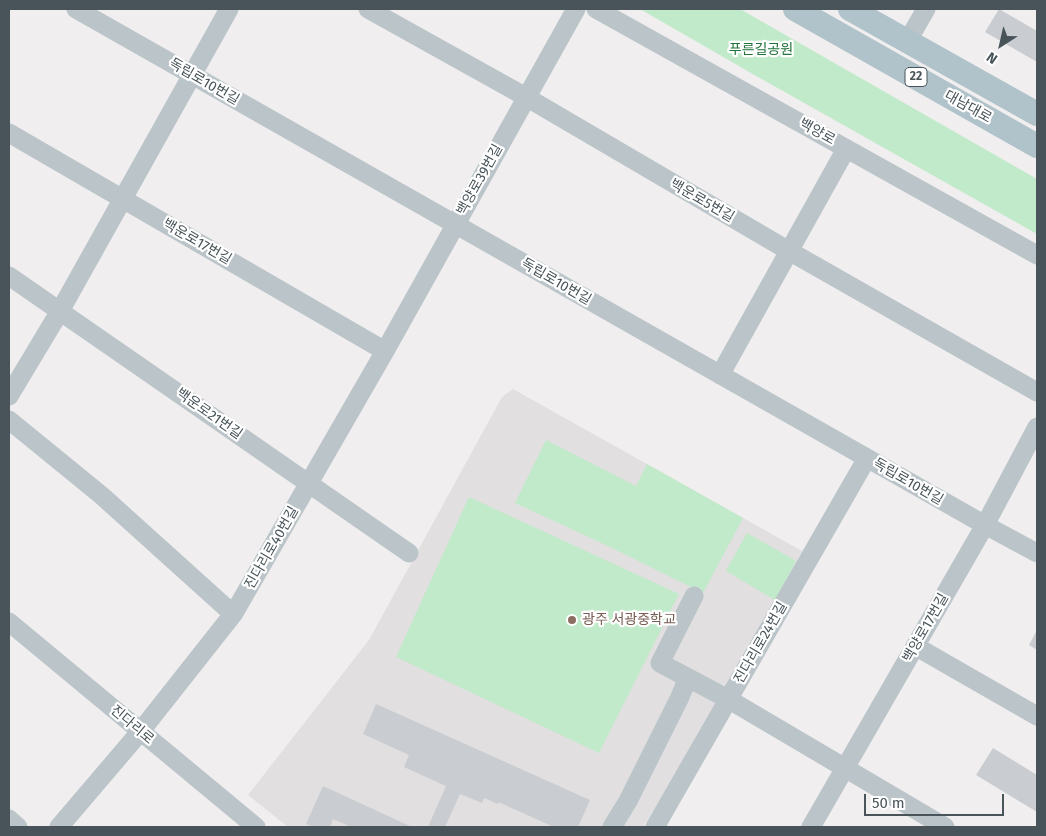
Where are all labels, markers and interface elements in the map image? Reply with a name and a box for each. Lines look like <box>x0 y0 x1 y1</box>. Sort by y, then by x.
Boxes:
north arrow <box>976 20 1026 70</box>
park label: 푸른길공원 <box>729 42 793 58</box>
text: N <box>983 48 1001 67</box>
street label: 독립로10번길 <box>166 55 242 109</box>
road number: 22 <box>905 68 927 86</box>
street label: 대남대로 <box>941 87 995 127</box>
street label: 백양로 <box>796 115 838 149</box>
street label: 백양로39번길 <box>454 142 506 218</box>
street label: 백운로5번길 <box>667 176 737 226</box>
street label: 백운로17번길 <box>160 216 234 268</box>
street label: 독립로10번길 <box>518 255 594 309</box>
street label: 백운로21번길 <box>173 385 245 443</box>
street label: 독립로10번길 <box>870 455 946 509</box>
street label: 진다리로40번길 <box>242 504 302 592</box>
street label: 백양로17번길 <box>900 591 952 665</box>
street label: 진다리로24번길 <box>731 599 791 687</box>
place label: 광주 서광중학교 <box>582 612 676 628</box>
marker: 광주 서광중학교 <box>566 614 578 626</box>
street label: 진다리로 <box>107 702 157 748</box>
scale bar <box>866 784 1006 816</box>
text: 50 m <box>872 794 905 812</box>

